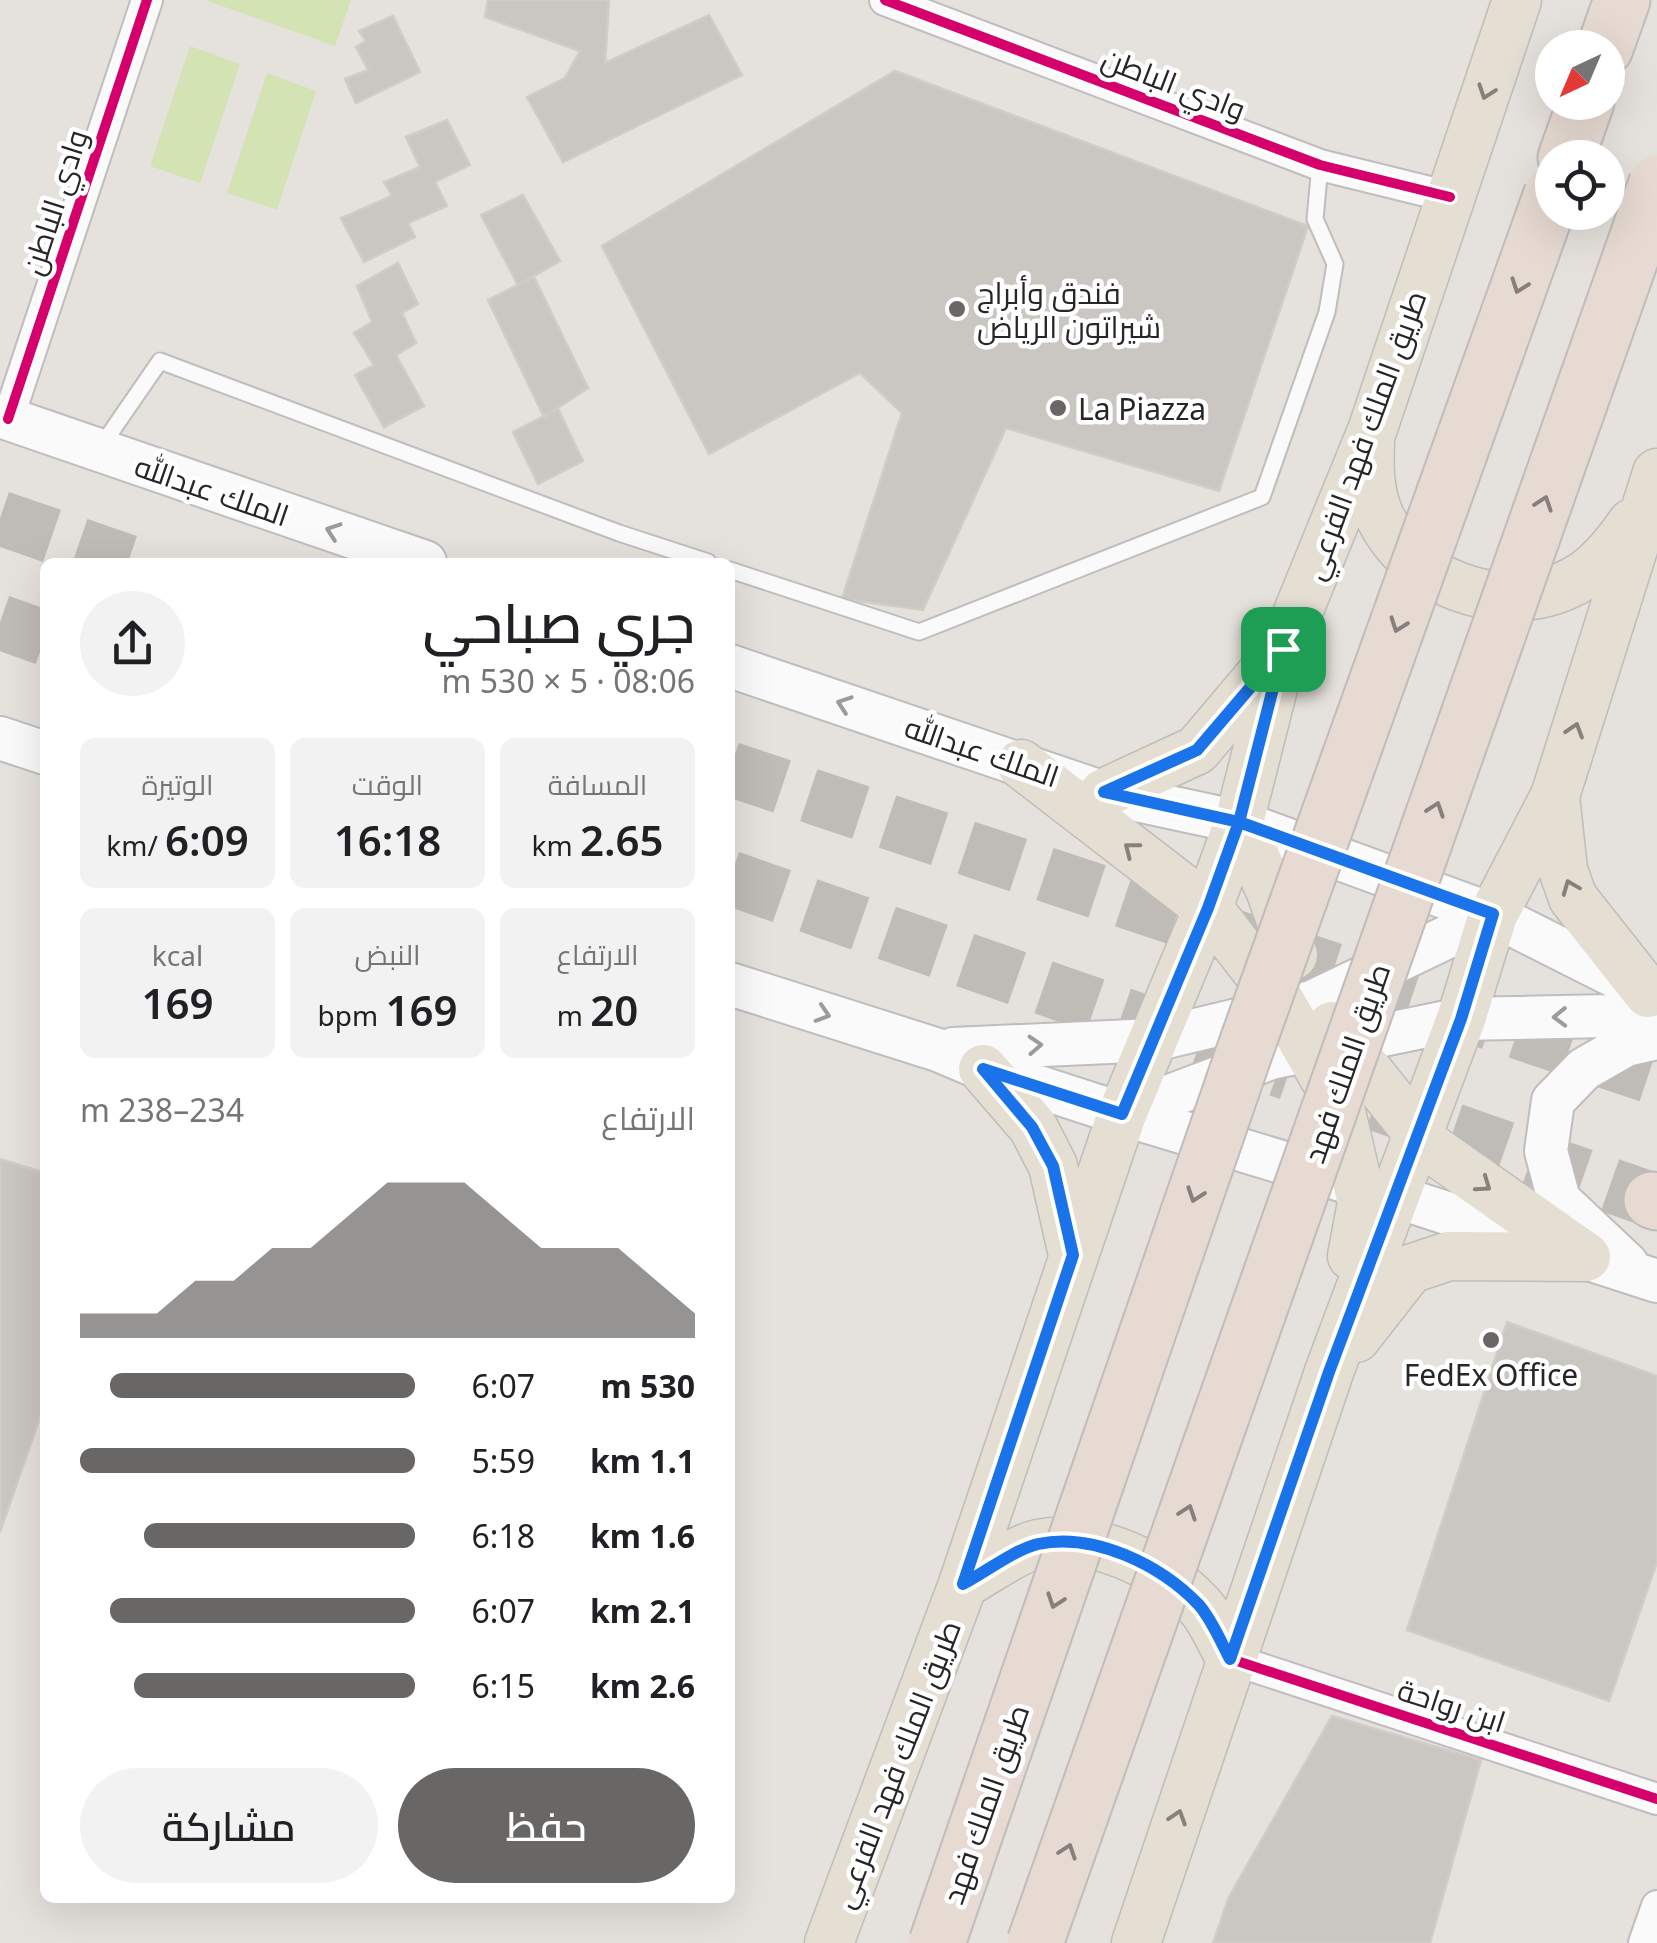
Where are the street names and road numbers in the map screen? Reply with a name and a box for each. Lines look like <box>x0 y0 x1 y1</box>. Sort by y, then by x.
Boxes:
street label: وادي الباطن <box>1095 37 1252 133</box>
street label: وادي الباطن <box>11 124 101 281</box>
street label: طريق الملك فهد الفرعي <box>1293 285 1439 587</box>
street label: الملك عبدالله <box>129 445 295 535</box>
street label: الملك عبدالله <box>899 706 1065 796</box>
street label: طريق الملك فهد <box>1293 958 1399 1168</box>
street label: طريق الملك فهد الفرعي <box>822 1614 974 1915</box>
street label: ابن رواحة <box>1393 1668 1511 1742</box>
street label: طريق الملك فهد <box>932 1699 1038 1909</box>

